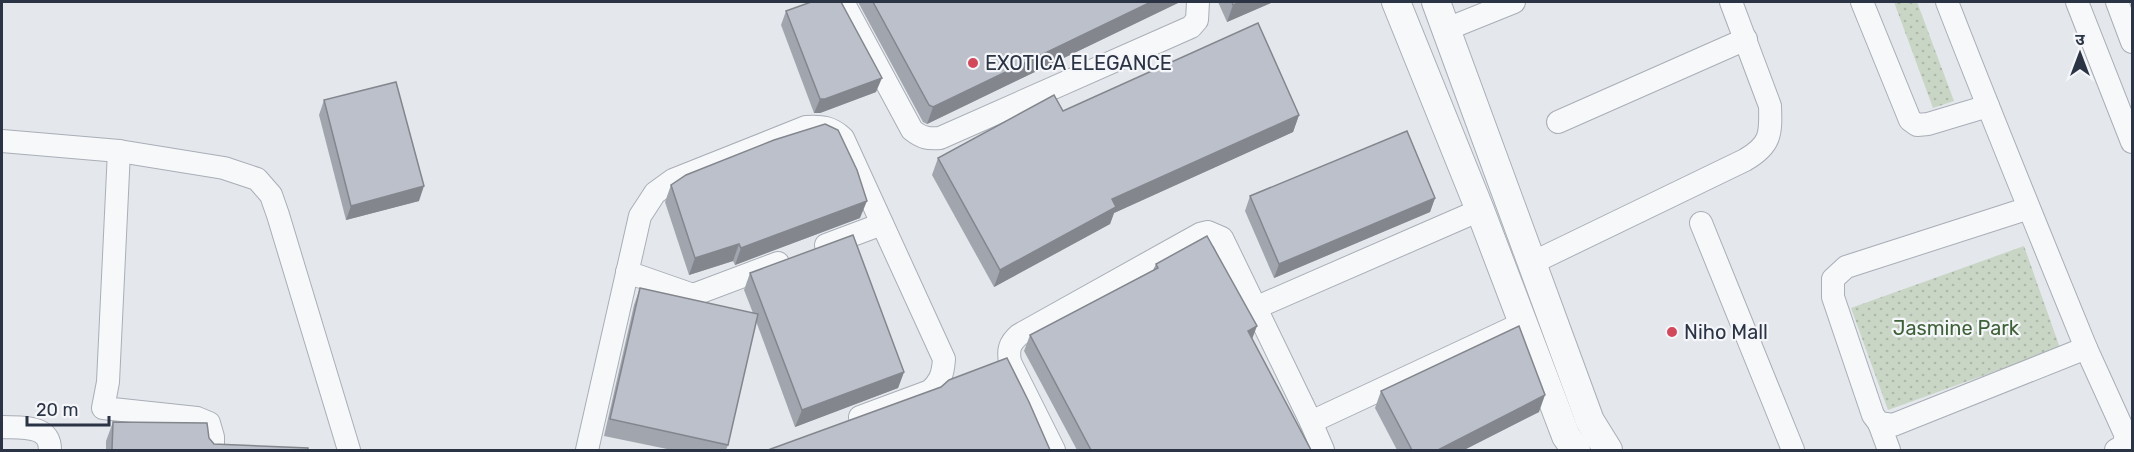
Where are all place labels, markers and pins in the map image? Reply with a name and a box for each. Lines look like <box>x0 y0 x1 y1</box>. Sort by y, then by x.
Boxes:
place label: EXOTICA ELEGANCE <box>985 51 1172 75</box>
marker: EXOTICA ELEGANCE <box>966 56 980 70</box>
place label: Niho Mall <box>1684 320 1768 344</box>
marker: Niho Mall <box>1665 325 1679 339</box>

